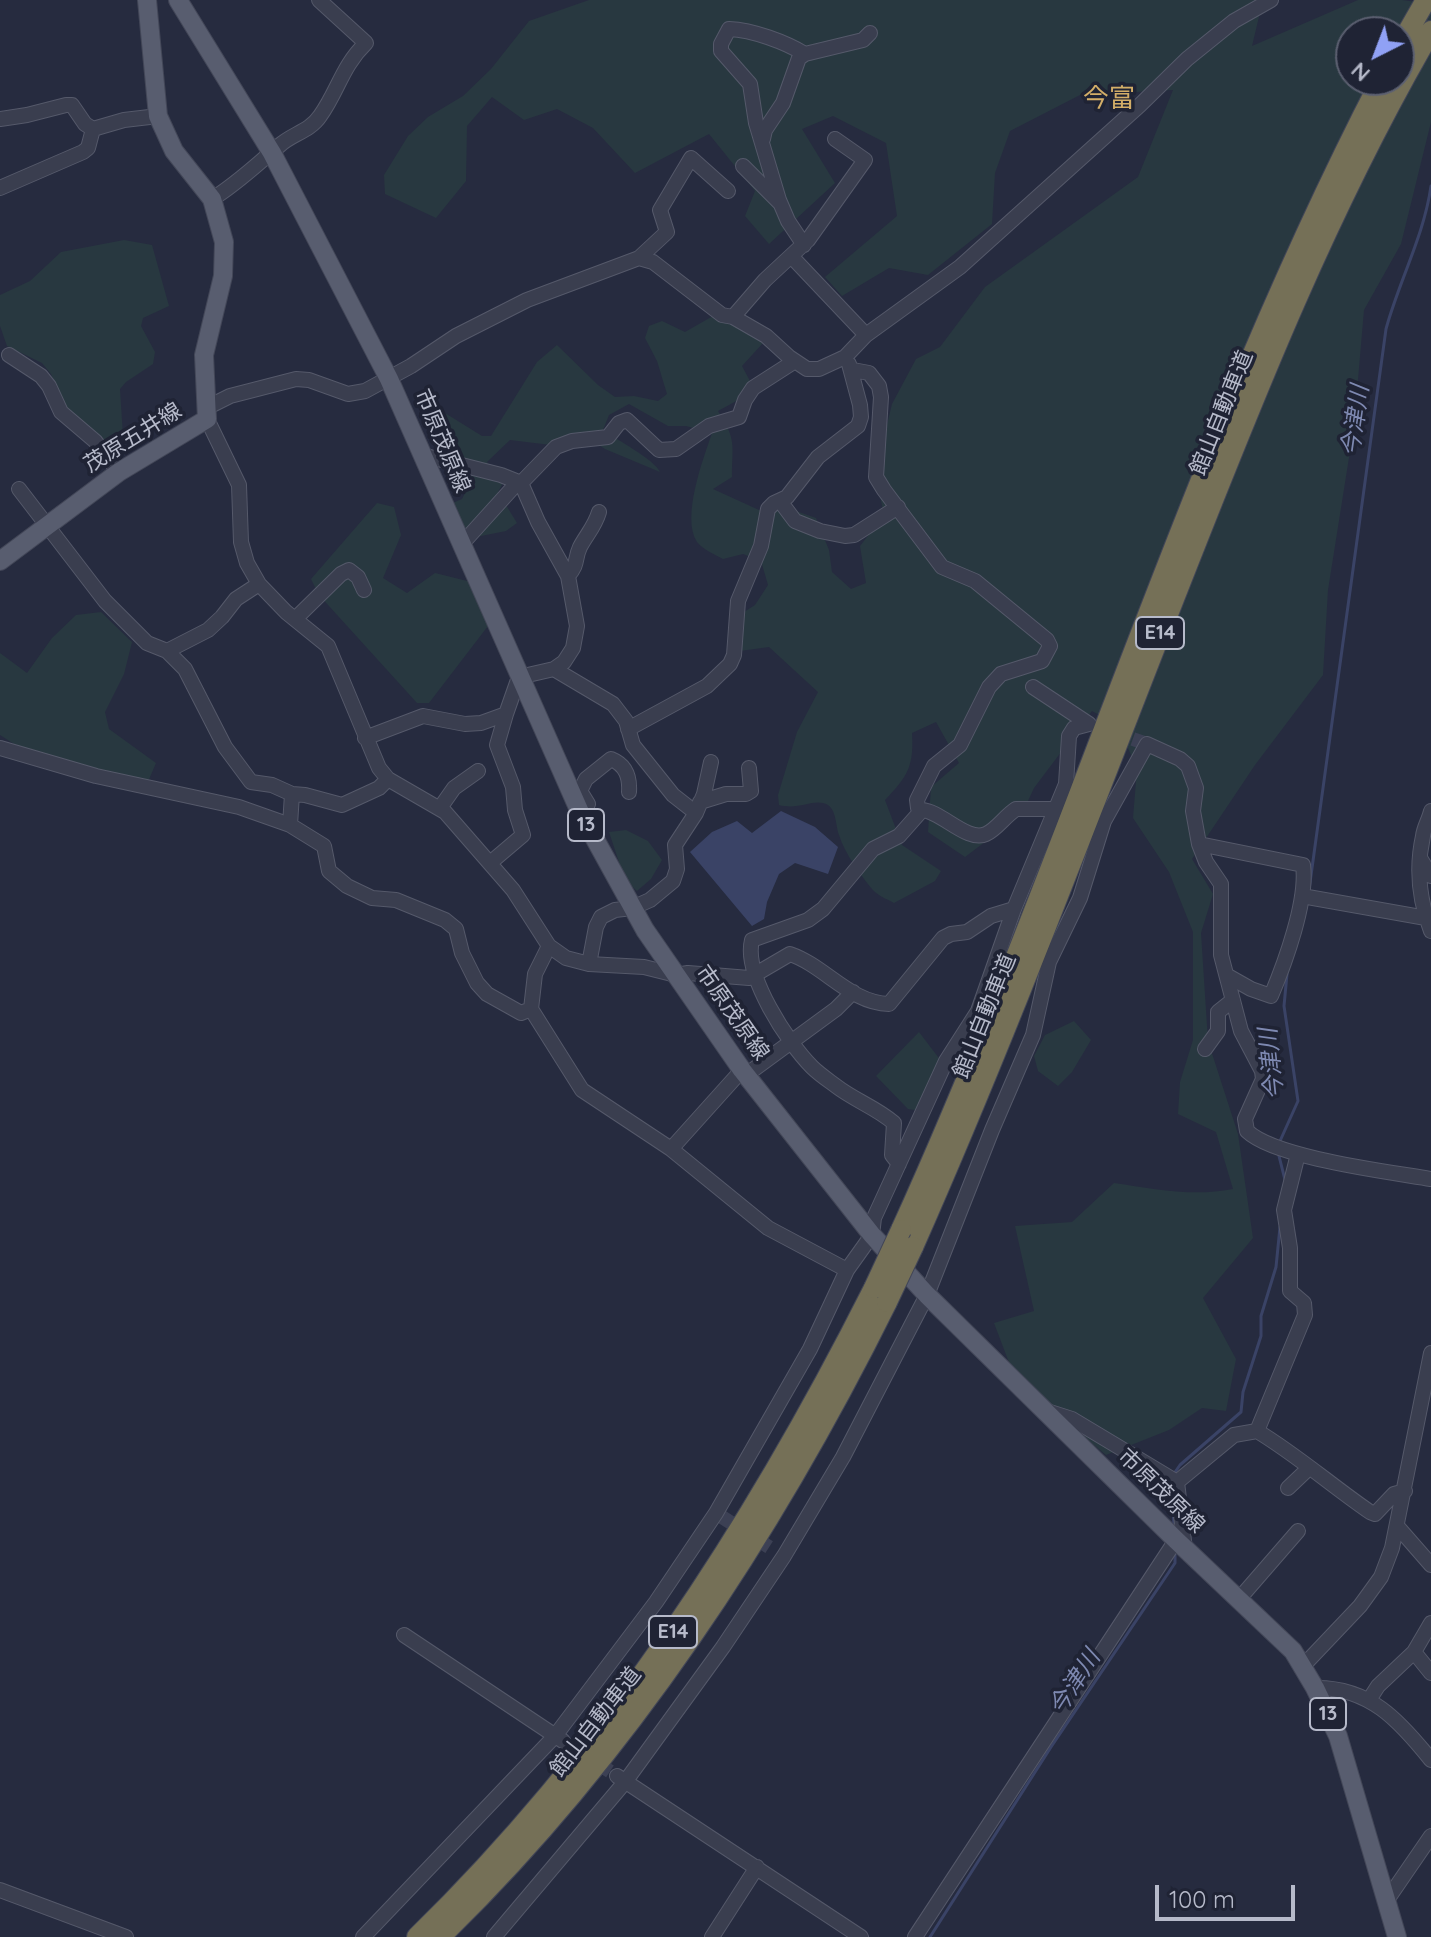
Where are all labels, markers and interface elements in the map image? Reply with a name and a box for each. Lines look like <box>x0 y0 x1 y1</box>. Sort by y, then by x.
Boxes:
north arrow <box>1335 16 1415 96</box>
text: N <box>1345 57 1376 88</box>
district label: 今富 <box>1083 83 1135 115</box>
street label: 館山自動車道 <box>1185 347 1259 479</box>
water label: 今津川 <box>1337 383 1375 459</box>
street label: 市原茂原線 <box>408 385 476 497</box>
street label: 茂原五井線 <box>79 398 187 478</box>
road number: E14 <box>1136 617 1184 649</box>
road number: 13 <box>568 809 604 841</box>
street label: 館山自動車道 <box>948 950 1022 1082</box>
street label: 市原茂原線 <box>690 960 774 1066</box>
water label: 今津川 <box>1254 1027 1290 1101</box>
street label: 市原茂原線 <box>1112 1443 1210 1539</box>
road number: E14 <box>649 1616 697 1648</box>
water label: 今津川 <box>1043 1645 1107 1721</box>
street label: 館山自動車道 <box>545 1662 647 1782</box>
road number: 13 <box>1310 1698 1346 1730</box>
scale bar <box>1159 1869 1299 1919</box>
text: 100 m <box>1169 1884 1235 1914</box>

